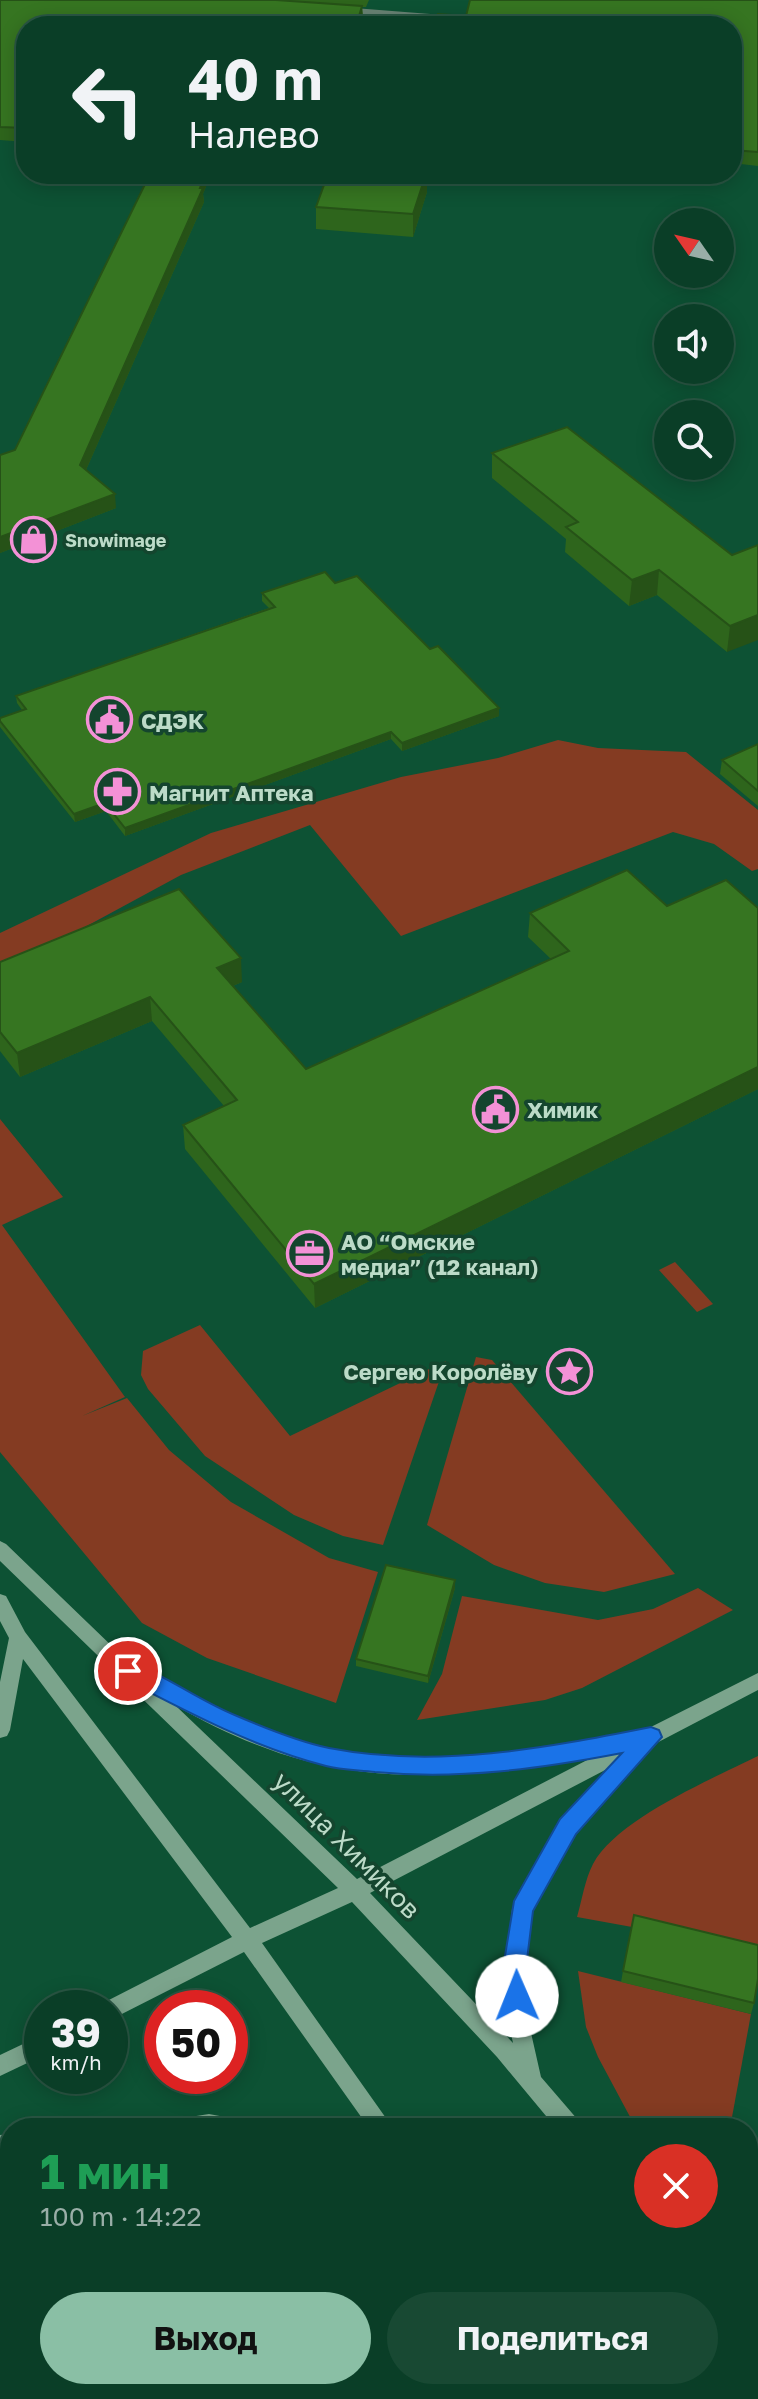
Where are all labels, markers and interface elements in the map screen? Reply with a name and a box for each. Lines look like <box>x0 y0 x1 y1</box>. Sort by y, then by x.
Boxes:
text: 40 m <box>188 45 322 112</box>
icon: left <box>56 48 160 152</box>
text: Налево <box>188 113 320 156</box>
north arrow <box>654 208 734 288</box>
map controls <box>654 208 734 480</box>
button: sound <box>654 304 734 384</box>
button: search <box>654 400 734 480</box>
shop icon: Snowimage <box>10 516 58 564</box>
place label: Snowimage <box>65 529 167 551</box>
public building icon: СДЭК <box>86 696 134 744</box>
place label: СДЭК <box>141 707 204 734</box>
pharmacy icon: Магнит Аптека <box>94 768 142 816</box>
place label: Магнит Аптека <box>149 779 314 806</box>
public building icon: Химик <box>472 1085 520 1133</box>
place label: Химик <box>527 1096 599 1123</box>
place label: АО “Омские медиа” (12 канал) <box>341 1228 539 1280</box>
office icon: АО “Омские медиа” (12 канал) <box>286 1230 334 1278</box>
place icon: Сергею Королёву <box>545 1347 593 1395</box>
place label: Сергею Королёву <box>343 1358 538 1385</box>
pin <box>94 1637 162 1705</box>
icon: arrive <box>106 1649 150 1693</box>
street label: улица Химиков <box>267 1765 427 1925</box>
position arrow <box>475 1954 559 2038</box>
speed limit sign: 50 <box>144 1990 248 2094</box>
text: 39 <box>51 2008 101 2056</box>
text: km/h <box>51 2050 101 2074</box>
text: 1 мин <box>40 2142 170 2200</box>
button: close <box>634 2144 718 2228</box>
text: 100 m · 14:22 <box>40 2201 202 2232</box>
button: Выход <box>40 2292 371 2384</box>
button: Поделиться <box>387 2292 718 2384</box>

